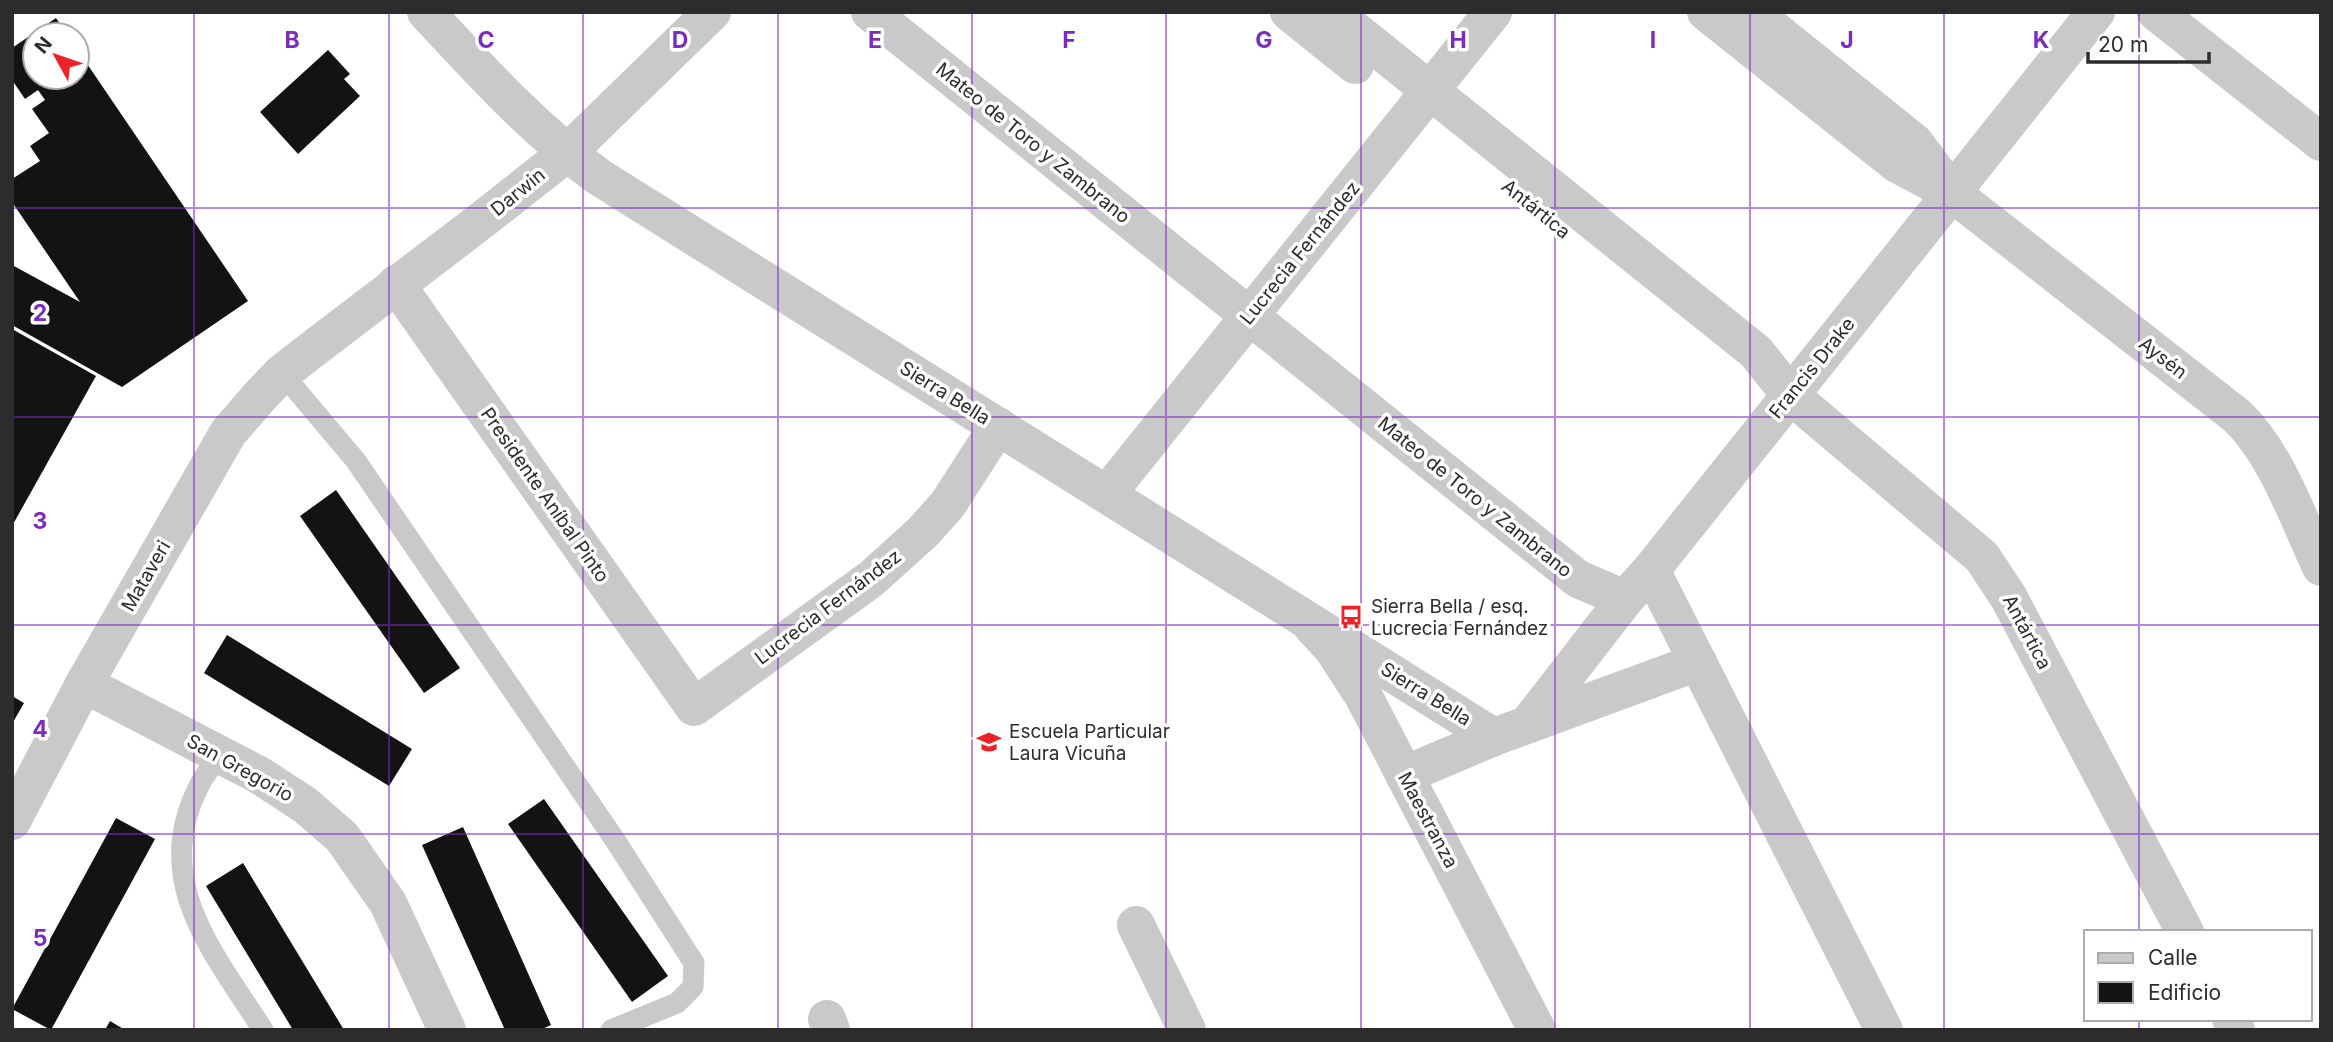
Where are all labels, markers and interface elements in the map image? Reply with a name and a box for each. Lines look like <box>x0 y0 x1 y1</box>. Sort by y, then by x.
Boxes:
north arrow <box>21 21 91 91</box>
scale bar <box>2088 21 2209 65</box>
text: B <box>284 26 300 54</box>
text: C <box>477 26 495 54</box>
text: D <box>672 26 688 54</box>
text: E <box>868 26 882 54</box>
text: F <box>1062 26 1076 54</box>
text: G <box>1255 26 1273 54</box>
text: H <box>1449 26 1467 54</box>
text: I <box>1650 26 1656 54</box>
text: J <box>1840 26 1854 54</box>
text: K <box>2033 26 2049 54</box>
text: N <box>30 32 57 58</box>
text: 20 m <box>2098 32 2148 57</box>
street label: Mateo de Toro y Zambrano <box>931 58 1135 228</box>
street label: Darwin <box>486 163 550 221</box>
street label: Antártica <box>1497 174 1575 244</box>
street label: Lucrecia Fernández <box>1235 177 1365 329</box>
text: 2 <box>33 299 47 327</box>
street label: Francis Drake <box>1764 313 1860 423</box>
street label: Aysén <box>2134 332 2192 384</box>
street label: Sierra Bella <box>896 356 994 430</box>
street label: Presidente Aníbal Pinto <box>476 403 614 587</box>
street label: Mateo de Toro y Zambrano <box>1373 412 1577 582</box>
text: 3 <box>33 507 47 535</box>
street label: Mataveri <box>117 536 175 616</box>
street label: Lucrecia Fernández <box>750 544 906 670</box>
street label: Antártica <box>1998 591 2056 673</box>
place label: Sierra Bella / esq. Lucrecia Fernández <box>1371 595 1548 640</box>
bus stop icon: Sierra Bella / esq. Lucrecia Fernández <box>1337 603 1365 631</box>
street label: Sierra Bella <box>1377 657 1475 731</box>
text: 4 <box>32 715 48 743</box>
place label: Escuela Particular Laura Vicuña <box>1009 720 1170 765</box>
school or university icon: Escuela Particular Laura Vicuña <box>975 728 1003 756</box>
street label: San Gregorio <box>183 729 297 807</box>
street label: Maestranza <box>1393 768 1463 872</box>
text: 5 <box>33 924 47 952</box>
legend <box>2084 930 2312 1021</box>
text: Calle <box>2148 945 2198 970</box>
text: Edificio <box>2148 980 2221 1005</box>

